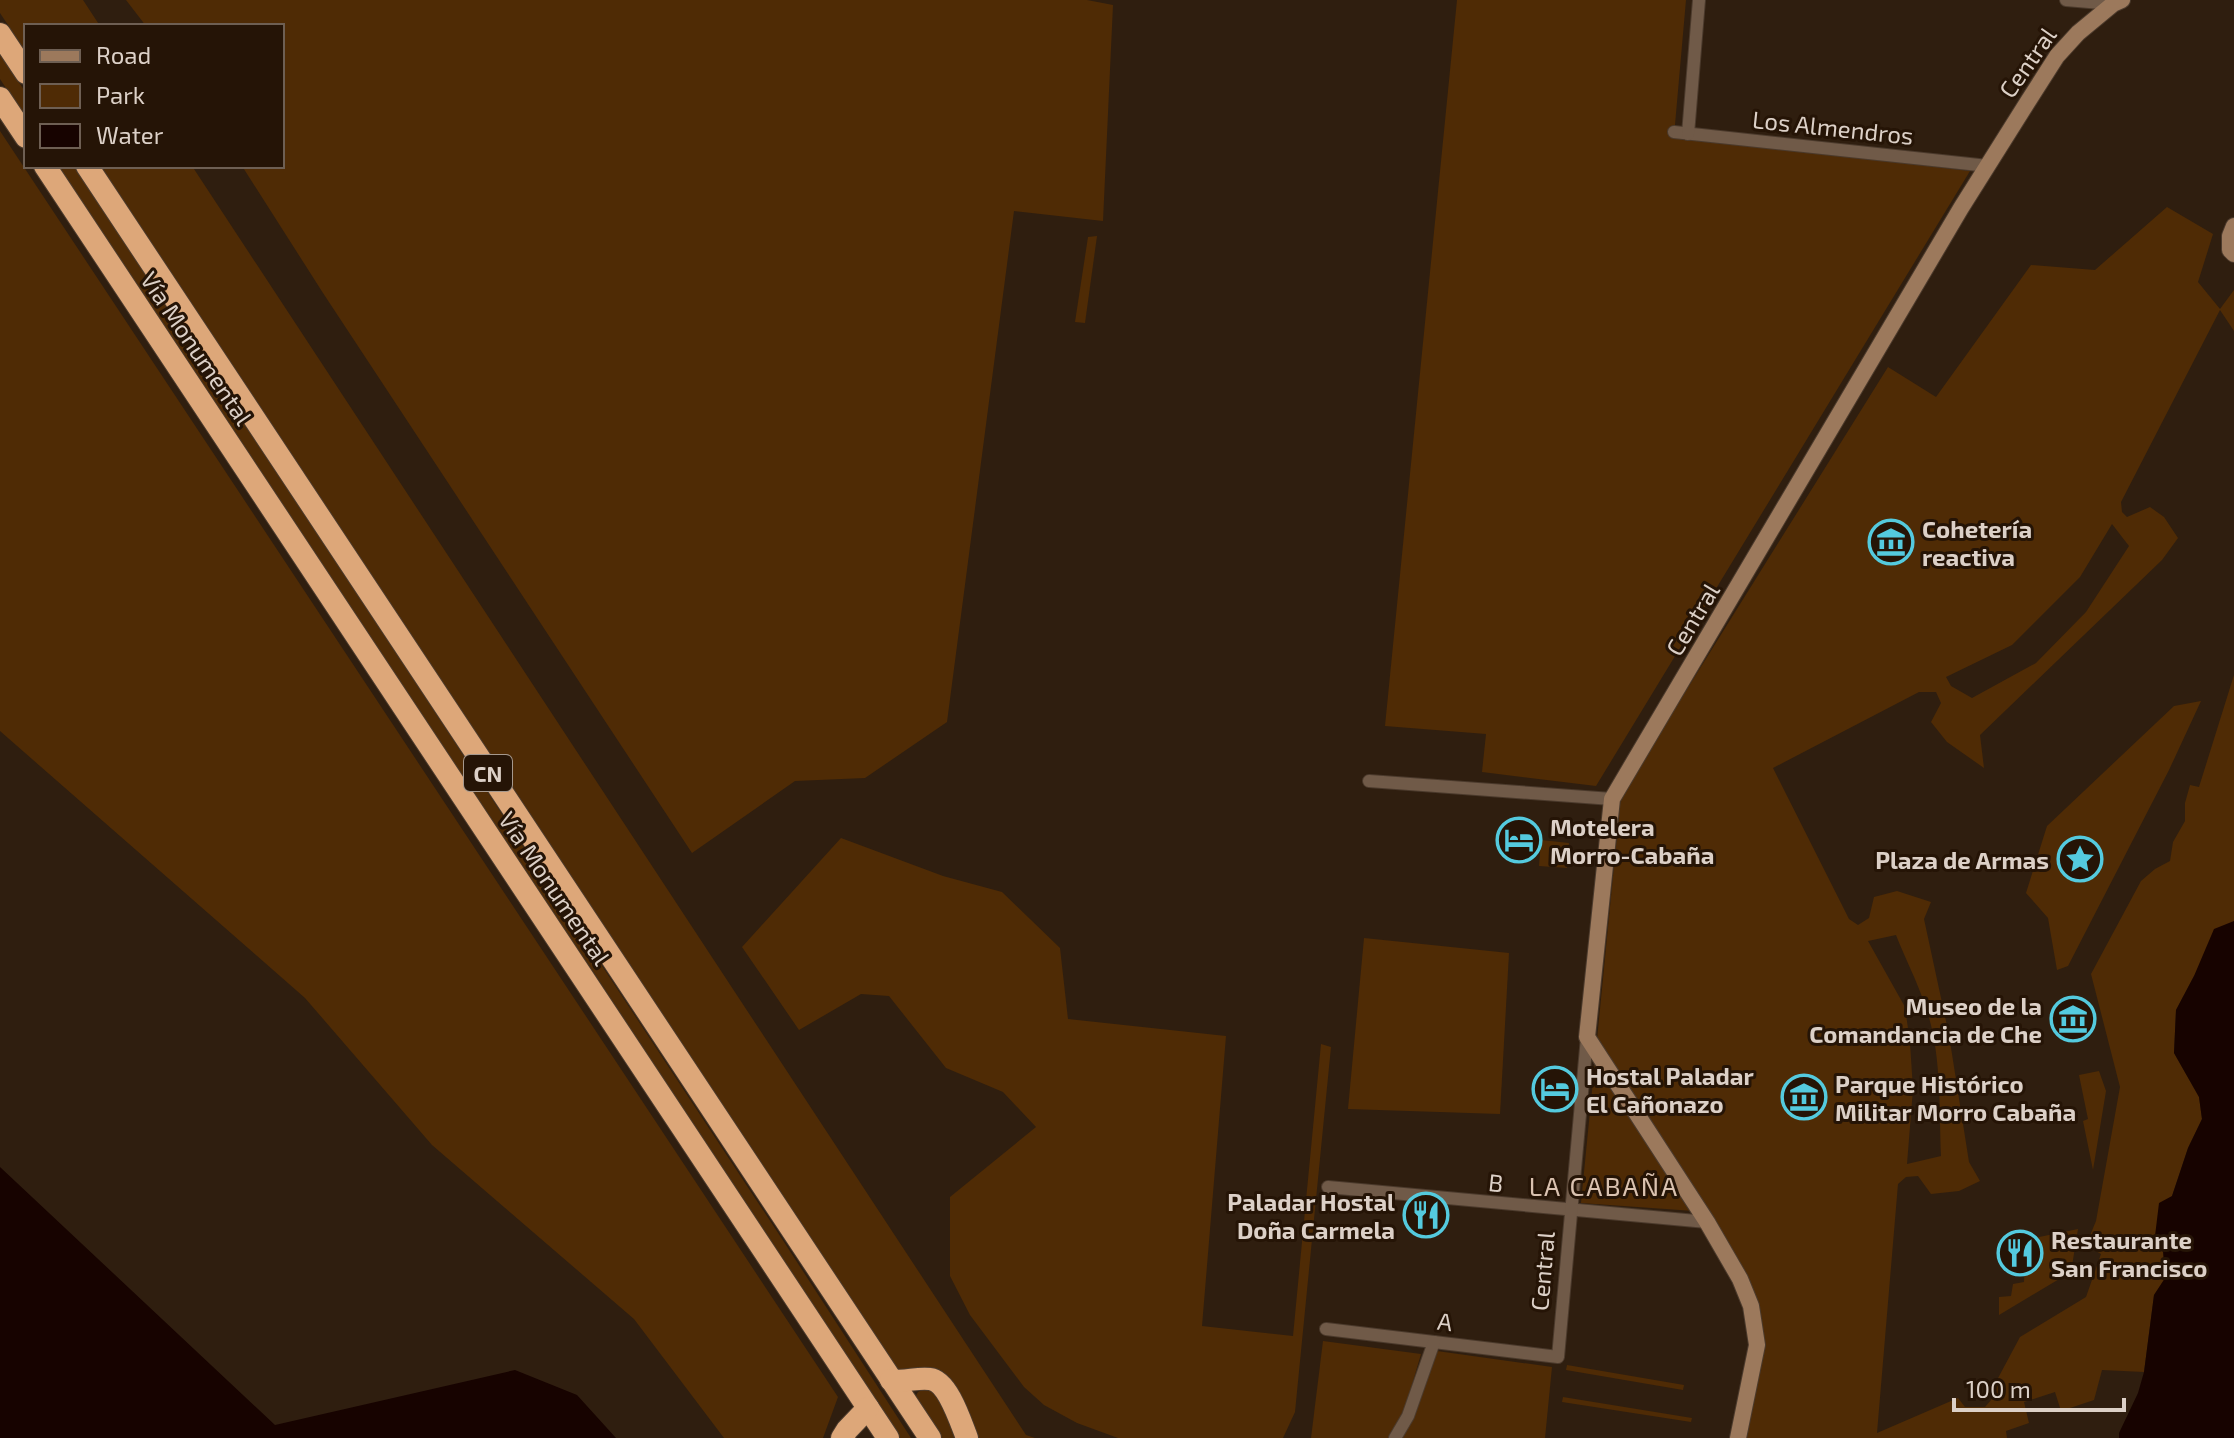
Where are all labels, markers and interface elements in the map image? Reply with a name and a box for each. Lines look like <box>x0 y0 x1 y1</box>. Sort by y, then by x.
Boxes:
street label: Central <box>1992 21 2062 103</box>
legend <box>24 24 284 168</box>
text: Road <box>96 40 151 69</box>
text: Park <box>96 80 145 109</box>
street label: Los Almendros <box>1751 104 1915 150</box>
text: Water <box>96 120 164 149</box>
street label: Vía Monumental <box>135 266 259 430</box>
place label: Cohetería reactiva <box>1922 514 2032 571</box>
museum icon: Cohetería reactiva <box>1867 518 1915 566</box>
street label: Central <box>1659 577 1725 661</box>
road number: CN <box>464 755 512 791</box>
street label: Vía Monumental <box>493 806 617 970</box>
place label: Motelera Morro-Cabaña <box>1550 812 1714 869</box>
hotel icon: Motelera Morro-Cabaña <box>1495 816 1543 864</box>
place icon: Plaza de Armas <box>2056 835 2104 883</box>
place label: Plaza de Armas <box>1875 845 2049 874</box>
place label: Museo de la Comandancia de Che <box>1809 991 2042 1048</box>
museum icon: Museo de la Comandancia de Che <box>2049 995 2097 1043</box>
place label: Hostal Paladar El Cañonazo <box>1586 1061 1754 1118</box>
hotel icon: Hostal Paladar El Cañonazo <box>1531 1065 1579 1113</box>
place label: Parque Histórico Militar Morro Cabaña <box>1835 1069 2076 1126</box>
museum icon: Parque Histórico Militar Morro Cabaña <box>1780 1073 1828 1121</box>
street label: B <box>1487 1167 1505 1197</box>
district label: LA CABAÑA <box>1529 1170 1679 1201</box>
place label: Paladar Hostal Doña Carmela <box>1227 1187 1395 1244</box>
restaurant icon: Paladar Hostal Doña Carmela <box>1402 1191 1450 1239</box>
place label: Restaurante San Francisco <box>2051 1225 2207 1282</box>
restaurant icon: Restaurante San Francisco <box>1996 1229 2044 1277</box>
street label: Central <box>1524 1230 1560 1312</box>
street label: A <box>1436 1306 1454 1336</box>
scale bar <box>1954 1362 2124 1412</box>
text: 100 m <box>1966 1374 2031 1403</box>

